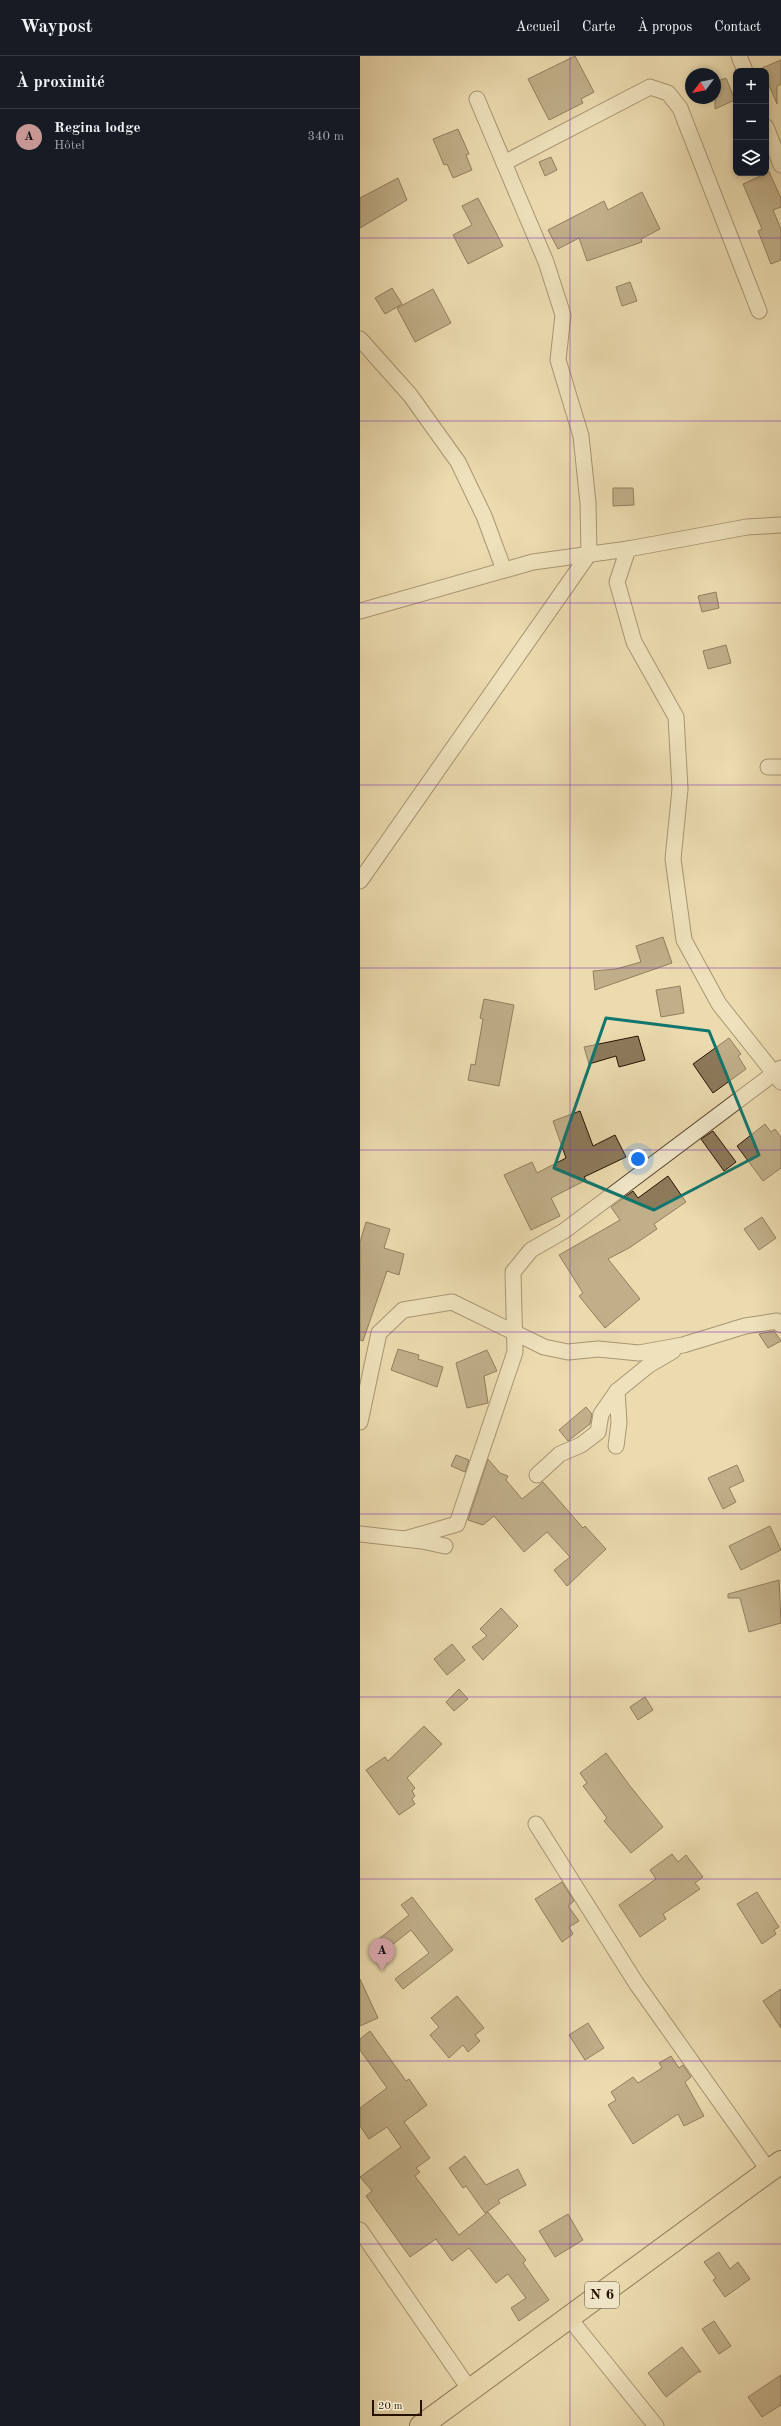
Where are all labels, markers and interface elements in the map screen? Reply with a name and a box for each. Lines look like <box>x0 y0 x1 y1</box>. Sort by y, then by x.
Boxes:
text: Waypost <box>20 18 93 37</box>
text: Accueil <box>516 20 560 34</box>
text: Carte <box>582 20 615 34</box>
text: À propos <box>637 20 692 34</box>
text: Contact <box>714 20 761 34</box>
north arrow <box>685 68 721 104</box>
map controls <box>733 68 769 176</box>
button: + <box>733 68 769 104</box>
text: À proximité <box>16 74 105 91</box>
button: − <box>733 104 769 140</box>
text: Regina lodge <box>54 121 141 136</box>
text: A <box>24 130 34 143</box>
text: 340 m <box>307 130 344 143</box>
text: Hôtel <box>54 139 85 152</box>
button: layers <box>733 140 769 176</box>
your location <box>628 1149 648 1169</box>
pin: A <box>369 1938 395 1971</box>
road number: N 6 <box>585 2282 619 2308</box>
scale bar <box>372 2398 422 2417</box>
text: 20 m <box>378 2401 403 2412</box>

